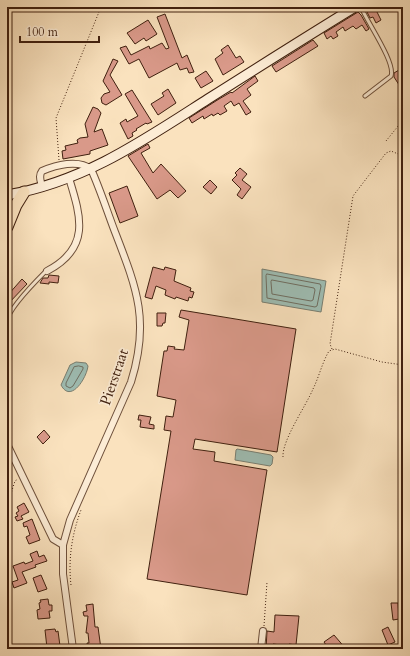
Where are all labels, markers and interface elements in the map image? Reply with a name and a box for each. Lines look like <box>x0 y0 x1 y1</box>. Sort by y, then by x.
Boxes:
scale bar <box>20 18 99 44</box>
text: 100 m <box>26 24 59 40</box>
street label: Pierstraat <box>95 346 133 408</box>

